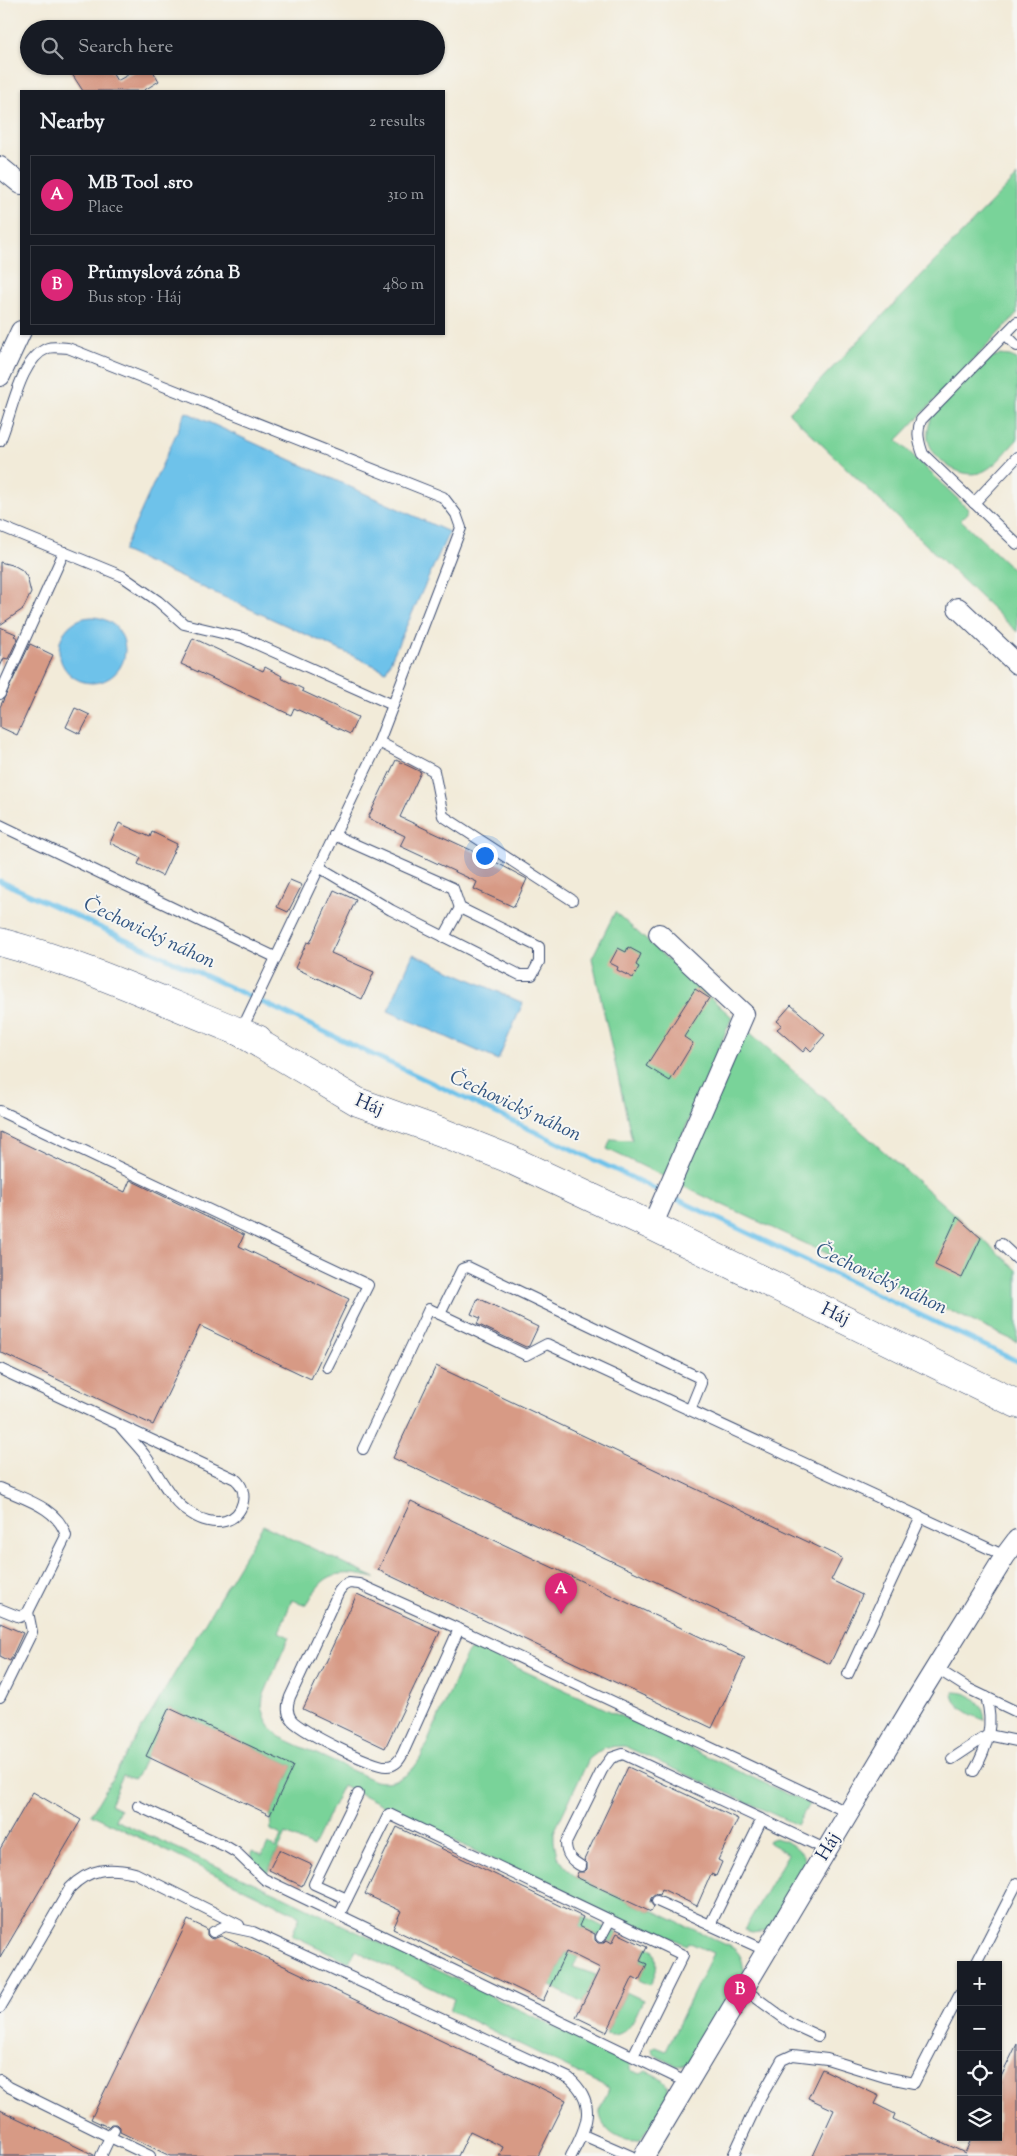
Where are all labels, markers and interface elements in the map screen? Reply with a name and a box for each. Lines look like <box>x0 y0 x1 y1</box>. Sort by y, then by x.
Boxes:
search box <box>20 20 445 75</box>
icon: search <box>38 34 66 62</box>
text: Search here <box>78 34 173 61</box>
text: Nearby <box>40 108 105 138</box>
text: 2 results <box>369 111 425 134</box>
text: MB Tool .sro <box>88 170 193 197</box>
text: A <box>51 184 64 207</box>
text: 310 m <box>387 184 424 207</box>
text: Place <box>88 197 123 220</box>
text: Průmyslová zóna B <box>88 260 240 287</box>
text: B <box>52 274 62 297</box>
text: 480 m <box>383 274 424 297</box>
text: Bus stop · Háj <box>88 287 181 310</box>
your location <box>472 843 498 869</box>
water label: Čechovický náhon <box>78 890 221 977</box>
water label: Čechovický náhon <box>444 1063 587 1150</box>
street label: Háj <box>350 1088 388 1124</box>
water label: Čechovický náhon <box>810 1236 953 1323</box>
street label: Háj <box>816 1297 854 1333</box>
pin: A <box>545 1573 577 1614</box>
street label: Háj <box>810 1828 848 1866</box>
map controls <box>957 1961 1002 2141</box>
button: + <box>957 1961 1002 2006</box>
pin: B <box>724 1974 756 2015</box>
button: − <box>957 2006 1002 2051</box>
button: locate <box>957 2051 1002 2096</box>
button: layers <box>957 2096 1002 2141</box>

